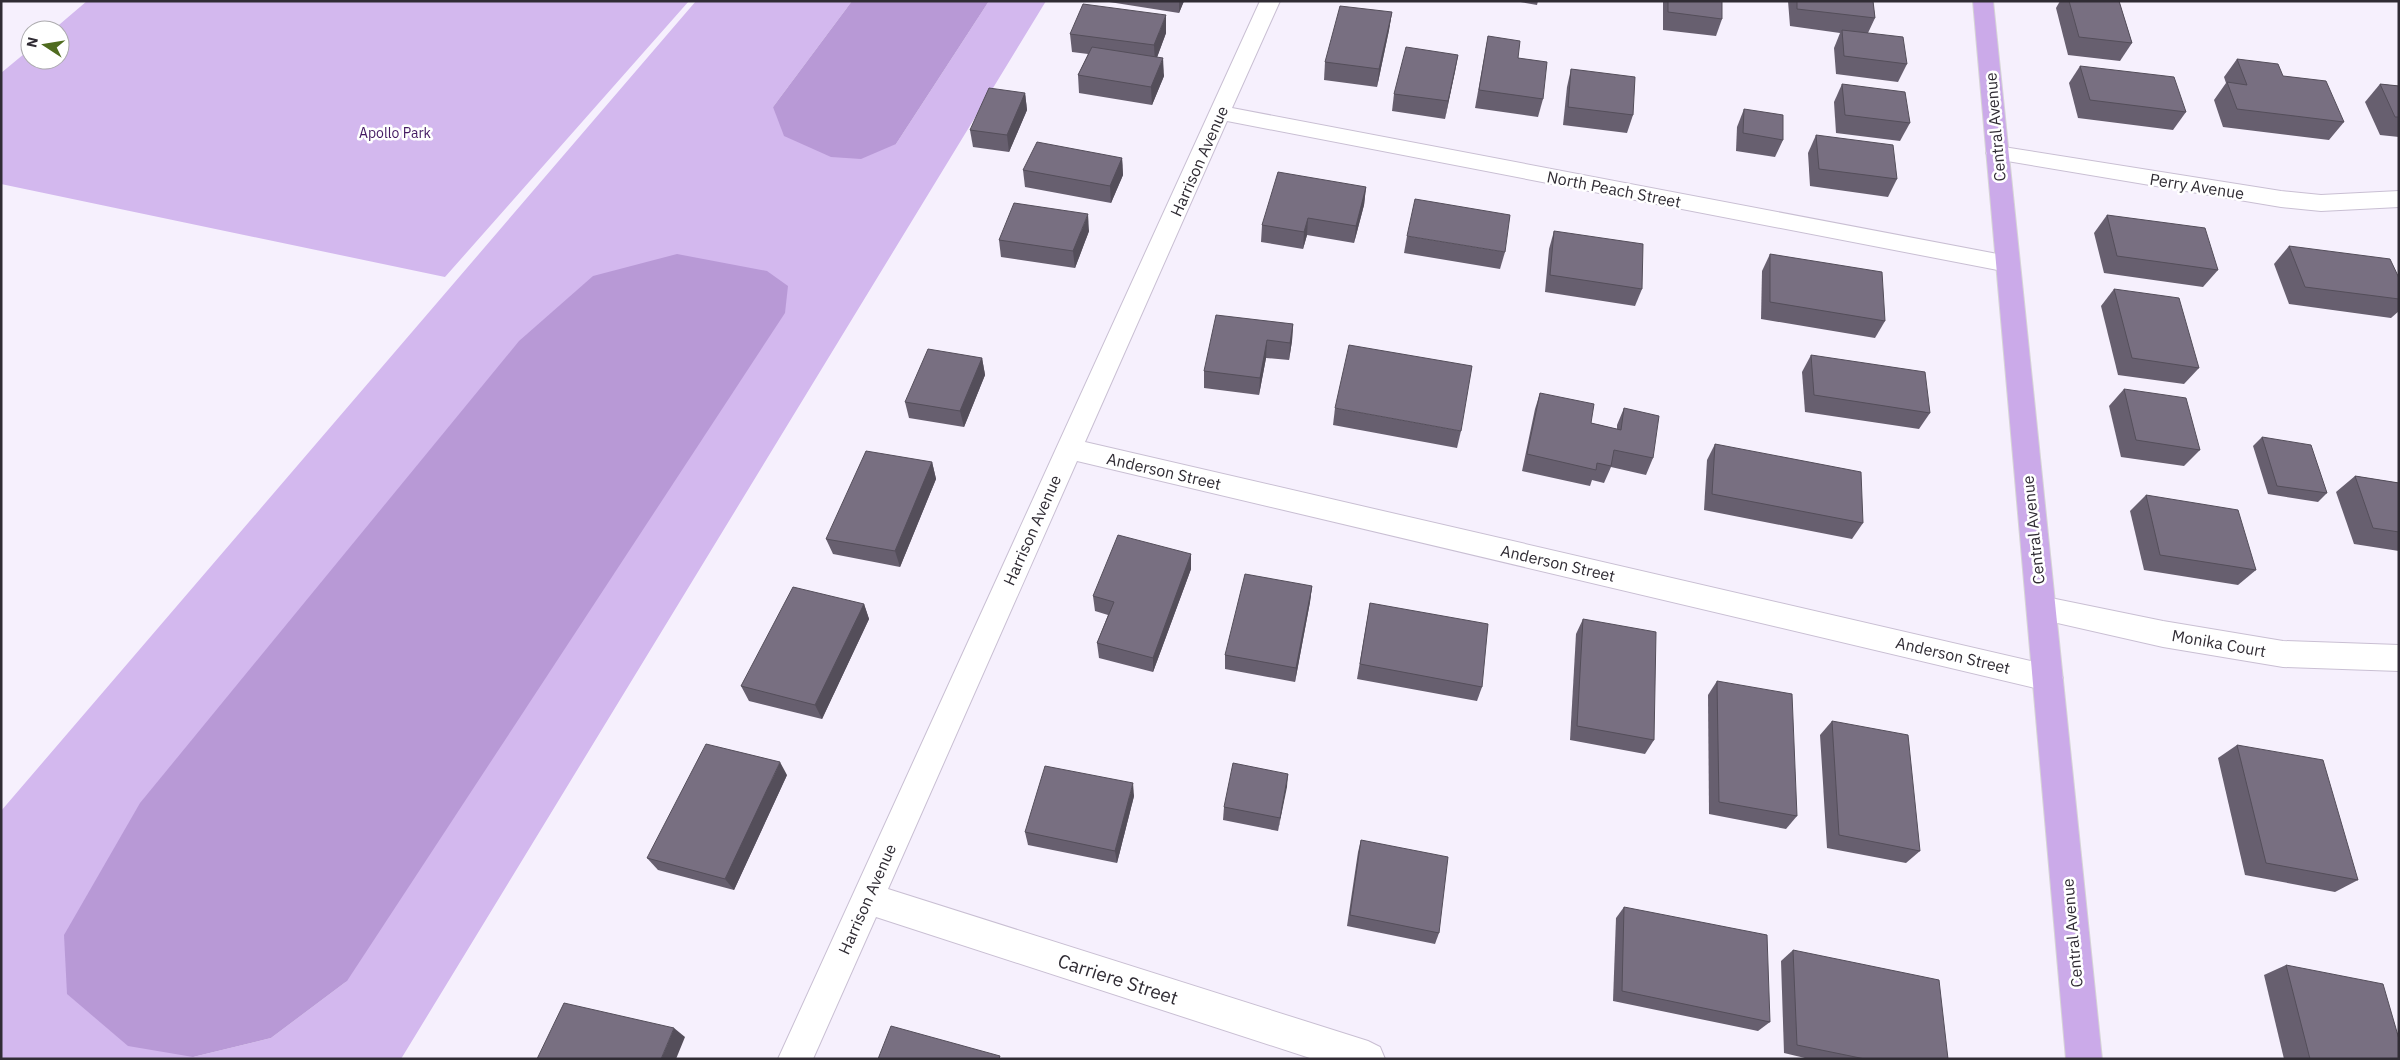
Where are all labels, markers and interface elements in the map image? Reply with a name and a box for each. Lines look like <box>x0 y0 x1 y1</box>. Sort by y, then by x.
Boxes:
north arrow <box>20 20 70 70</box>
text: N <box>22 35 42 49</box>
street label: Central Avenue <box>1980 71 2010 182</box>
street label: Harrison Avenue <box>1166 103 1232 219</box>
park label: Apollo Park <box>359 124 432 142</box>
street label: North Peach Street <box>1545 166 1683 212</box>
street label: Perry Avenue <box>2148 169 2246 203</box>
street label: Anderson Street <box>1105 448 1223 494</box>
street label: Harrison Avenue <box>999 472 1065 588</box>
street label: Central Avenue <box>2017 474 2049 585</box>
street label: Anderson Street <box>1499 540 1617 586</box>
street label: Monika Court <box>2170 625 2268 661</box>
street label: Anderson Street <box>1894 632 2012 678</box>
street label: Harrison Avenue <box>834 841 900 957</box>
street label: Central Avenue <box>2057 877 2087 988</box>
street label: Carriere Street <box>1055 948 1181 1010</box>

